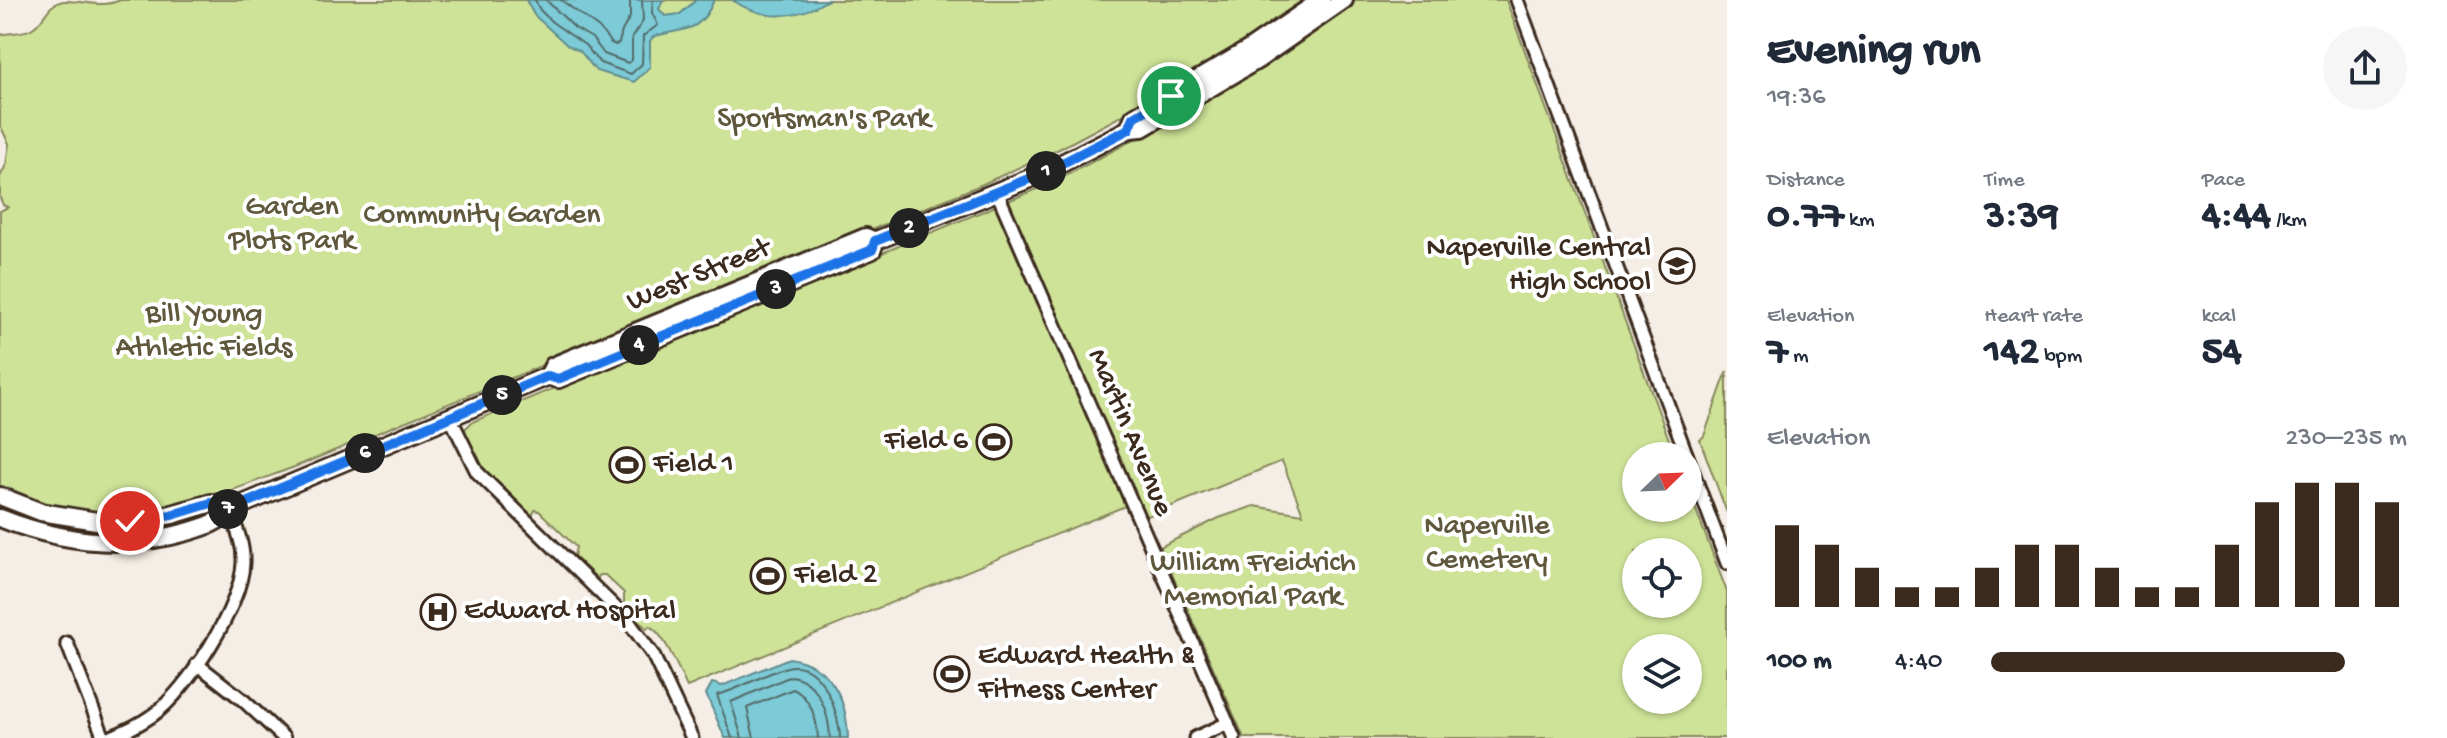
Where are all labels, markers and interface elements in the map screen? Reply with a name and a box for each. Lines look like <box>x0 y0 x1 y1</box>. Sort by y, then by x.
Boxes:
button: share <box>2323 26 2407 110</box>
text: Evening run <box>1767 27 1980 79</box>
pin <box>1137 62 1205 130</box>
icon: arrive <box>1149 74 1193 118</box>
text: 19:36 <box>1767 83 1825 114</box>
park label: Sportsman's Park <box>717 103 933 138</box>
pin: 1 <box>1026 151 1066 191</box>
text: 1 <box>1042 158 1050 184</box>
text: Distance <box>1767 168 1845 194</box>
text: Time <box>1984 168 2025 194</box>
text: Pace <box>2202 168 2245 194</box>
park label: Garden Plots Park <box>228 191 358 260</box>
text: 0.77 <box>1767 194 1844 241</box>
text: 3:39 <box>1984 194 2058 241</box>
text: 4:44 <box>2202 194 2271 241</box>
park label: Community Garden <box>364 199 600 234</box>
pin: 2 <box>889 208 929 248</box>
text: km <box>1844 208 1875 234</box>
text: /km <box>2271 208 2307 234</box>
text: 2 <box>904 215 914 241</box>
street label: West Street <box>622 230 778 321</box>
place label: Naperville Central High School <box>1426 232 1651 301</box>
school or university icon: Naperville Central High School <box>1658 247 1696 285</box>
pin: 3 <box>756 269 796 309</box>
text: 3 <box>770 276 782 302</box>
park label: Bill Young Athletic Fields <box>116 298 293 367</box>
text: Elevation <box>1767 304 1854 330</box>
text: Heart rate <box>1984 304 2083 330</box>
text: kcal <box>2202 304 2236 330</box>
pin: 4 <box>619 325 659 365</box>
text: 7 <box>1767 330 1788 377</box>
text: 142 <box>1984 330 2039 377</box>
text: 54 <box>2202 330 2242 377</box>
text: 4 <box>634 332 644 358</box>
street label: Martin Avenue <box>1078 344 1180 522</box>
text: m <box>1788 344 1809 370</box>
text: bpm <box>2039 344 2082 370</box>
pin: 5 <box>482 375 522 415</box>
text: 5 <box>496 382 508 408</box>
sports icon: Field 6 <box>975 423 1013 461</box>
text: Elevation <box>1767 424 1870 455</box>
text: 230–235 m <box>2286 424 2407 455</box>
place label: Field 6 <box>883 425 969 460</box>
pin: 6 <box>345 433 385 473</box>
text: 6 <box>359 440 371 466</box>
north arrow <box>1622 442 1702 522</box>
map controls <box>1622 442 1702 714</box>
sports icon: Field 1 <box>608 446 646 484</box>
place label: Field 1 <box>652 448 734 483</box>
pin <box>96 487 164 555</box>
pin: 7 <box>208 489 248 529</box>
text: 7 <box>222 496 234 522</box>
icon: check <box>108 499 152 543</box>
park label: Naperville Cemetery <box>1424 510 1550 579</box>
button: locate <box>1622 538 1702 618</box>
park label: William Freidrich Memorial Park <box>1150 547 1356 616</box>
sports icon: Field 2 <box>749 557 787 595</box>
place label: Field 2 <box>793 559 877 594</box>
hospital icon: Edward Hospital <box>419 593 457 631</box>
place label: Edward Hospital <box>464 595 676 630</box>
button: layers <box>1622 634 1702 714</box>
place label: Edward Health & Fitness Center <box>977 640 1195 709</box>
text: 100 m <box>1767 647 1832 678</box>
text: 4:40 <box>1895 647 1943 678</box>
sports icon: Edward Health & Fitness Center <box>933 655 971 693</box>

